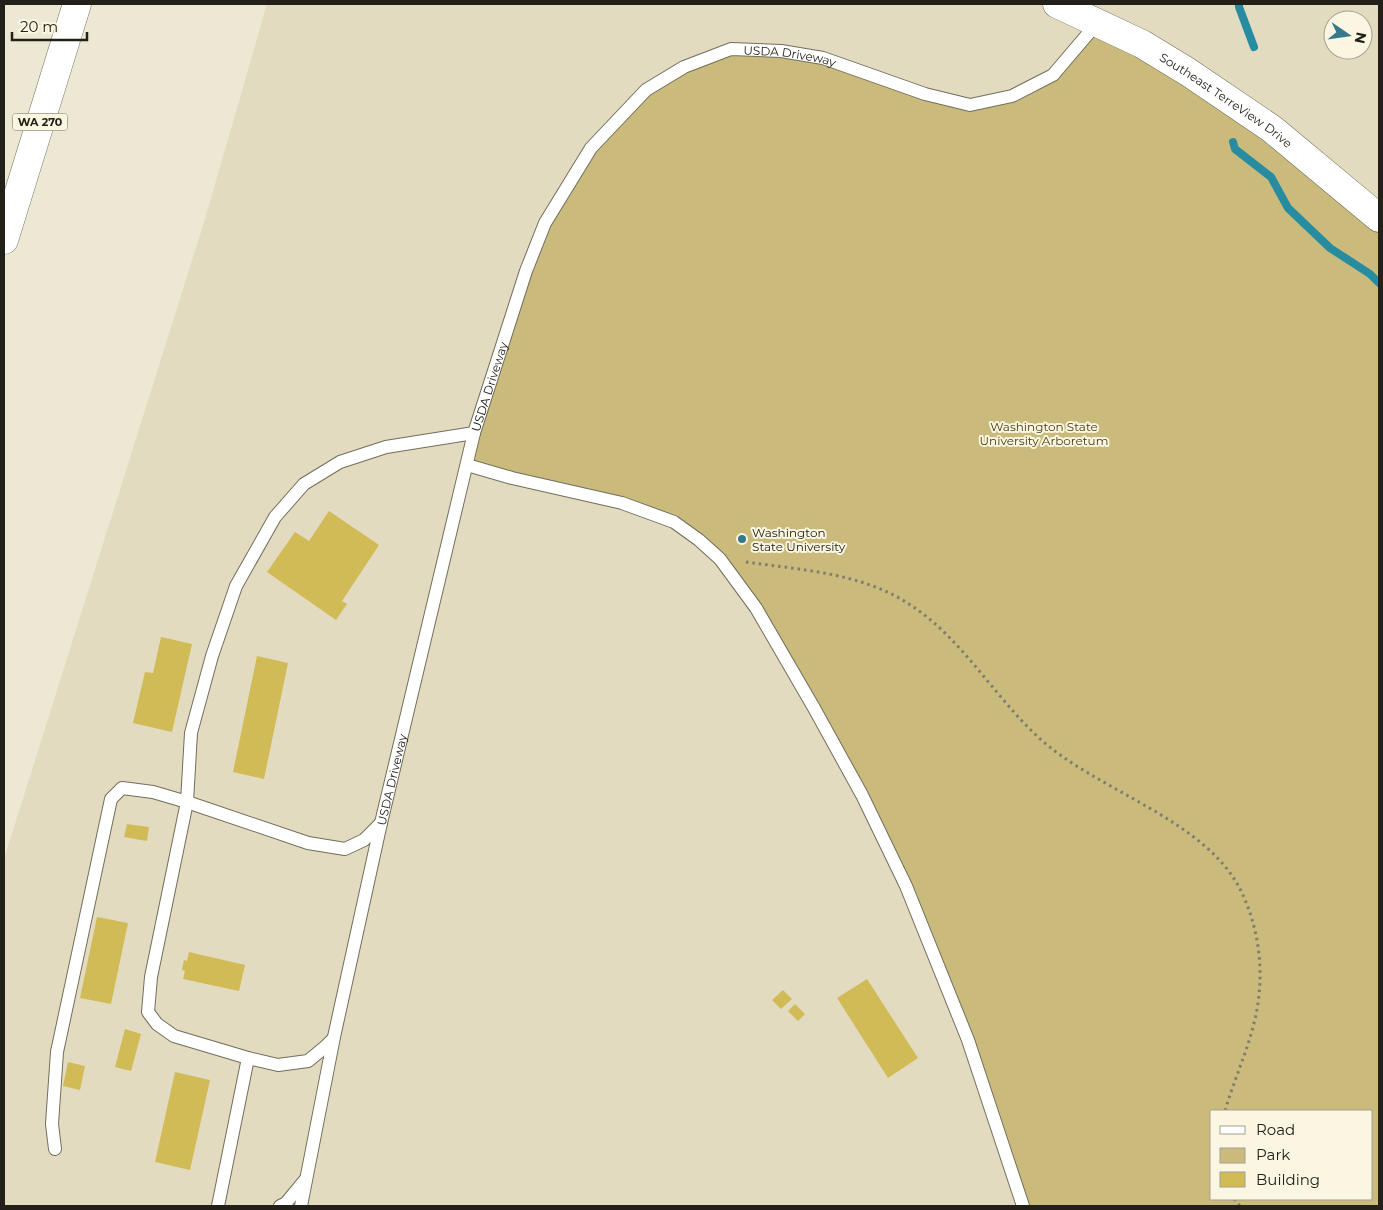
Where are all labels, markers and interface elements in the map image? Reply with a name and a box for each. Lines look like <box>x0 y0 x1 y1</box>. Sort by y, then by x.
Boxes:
scale bar <box>12 10 88 42</box>
north arrow <box>1323 10 1373 60</box>
text: 20 m <box>20 17 58 36</box>
text: N <box>1351 30 1371 45</box>
street label: USDA Driveway <box>743 42 839 70</box>
street label: Southeast TerreView Drive <box>1157 49 1296 150</box>
road number: WA 270 <box>12 114 68 130</box>
street label: USDA Driveway <box>467 339 510 433</box>
park label: Washington State University Arboretum <box>980 419 1108 448</box>
place label: Washington State University <box>752 525 846 554</box>
marker: Washington State University <box>736 533 748 545</box>
street label: USDA Driveway <box>373 732 410 827</box>
legend <box>1210 1110 1373 1200</box>
text: Road <box>1256 1120 1295 1139</box>
text: Park <box>1256 1145 1290 1164</box>
text: Building <box>1256 1170 1320 1189</box>

